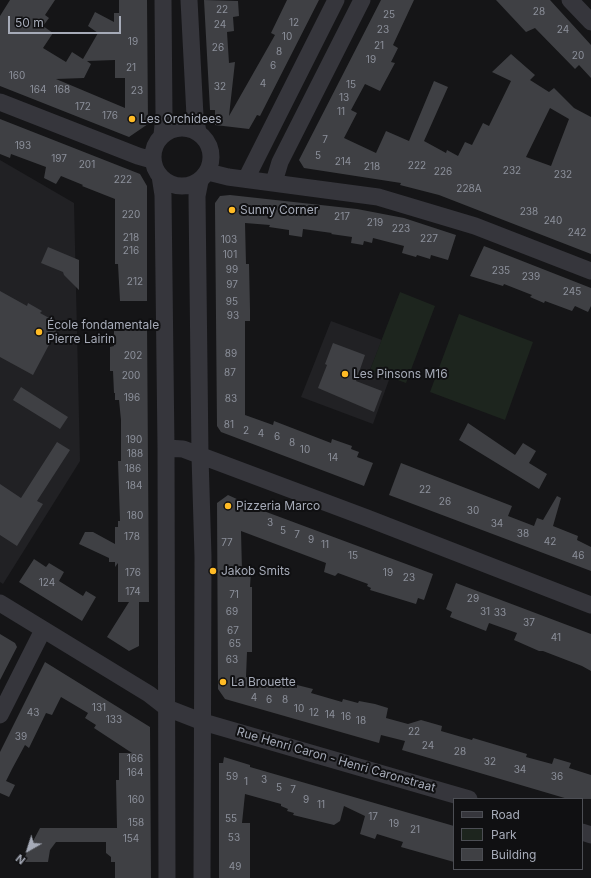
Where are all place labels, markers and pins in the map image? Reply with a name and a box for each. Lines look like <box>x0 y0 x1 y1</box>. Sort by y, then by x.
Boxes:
place label: Les Orchidees <box>140 112 222 126</box>
marker: Les Orchidees <box>127 114 137 124</box>
place label: Sunny Corner <box>240 203 318 217</box>
marker: Sunny Corner <box>227 205 237 215</box>
place label: École fondamentale Pierre Lairin <box>47 318 159 346</box>
marker: École fondamentale Pierre Lairin <box>34 327 44 337</box>
place label: Les Pinsons M16 <box>353 367 448 381</box>
marker: Les Pinsons M16 <box>340 369 350 379</box>
place label: Pizzeria Marco <box>236 499 320 513</box>
marker: Pizzeria Marco <box>223 501 233 511</box>
place label: Jakob Smits <box>221 564 290 578</box>
marker: Jakob Smits <box>208 566 218 576</box>
place label: La Brouette <box>231 675 296 689</box>
marker: La Brouette <box>218 677 228 687</box>

